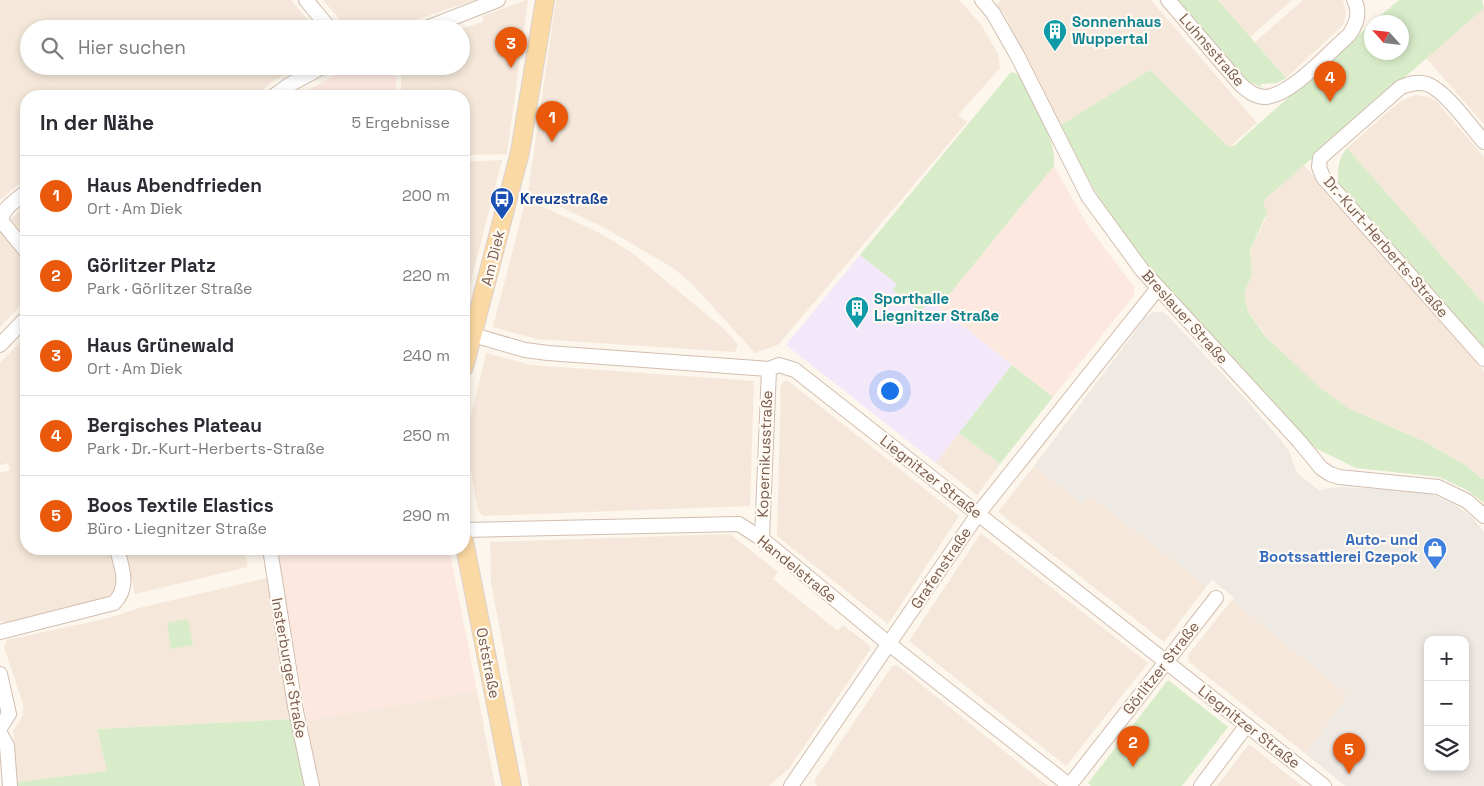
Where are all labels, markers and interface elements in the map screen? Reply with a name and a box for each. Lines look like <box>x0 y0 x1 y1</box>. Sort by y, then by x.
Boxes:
street label: Luhnsstraße <box>1176 9 1249 90</box>
place label: Sonnenhaus Wuppertal <box>1072 12 1162 48</box>
north arrow <box>1364 15 1409 60</box>
building icon: Sonnenhaus Wuppertal <box>1042 18 1068 52</box>
search box <box>20 20 470 75</box>
pin: 3 <box>495 27 527 68</box>
icon: search <box>38 34 66 62</box>
text: Hier suchen <box>78 35 186 60</box>
pin: 4 <box>1314 61 1346 102</box>
pin: 1 <box>536 101 568 142</box>
text: In der Nähe <box>40 109 154 136</box>
text: 5 Ergebnisse <box>351 112 450 133</box>
street label: Dr.-Kurt-Herberts-Straße <box>1320 172 1453 321</box>
text: Haus Abendfrieden <box>87 173 262 198</box>
text: 1 <box>52 185 60 206</box>
text: 200 m <box>402 185 450 206</box>
bus stop icon: Kreuzstraße <box>489 186 515 220</box>
place label: Kreuzstraße <box>520 189 608 208</box>
text: Ort · Am Diek <box>87 198 183 219</box>
street label: Am Diek <box>476 228 509 288</box>
text: Görlitzer Platz <box>87 253 216 278</box>
text: 2 <box>51 265 61 286</box>
text: 220 m <box>403 265 450 286</box>
street label: Breslauer Straße <box>1138 266 1233 368</box>
text: Park · Görlitzer Straße <box>87 278 252 299</box>
place label: Sporthalle Liegnitzer Straße <box>874 289 1000 325</box>
building icon: Sporthalle Liegnitzer Straße <box>844 295 870 329</box>
text: Haus Grünewald <box>87 333 234 358</box>
text: 3 <box>51 345 61 366</box>
text: 240 m <box>403 345 450 366</box>
text: Ort · Am Diek <box>87 358 183 379</box>
your location <box>877 378 903 404</box>
street label: Kopernikusstraße <box>753 390 776 518</box>
text: Bergisches Plateau <box>87 413 262 438</box>
text: 4 <box>51 425 61 446</box>
text: 250 m <box>403 425 450 446</box>
street label: Liegnitzer Straße <box>876 431 986 522</box>
text: Park · Dr.-Kurt-Herberts-Straße <box>87 438 325 459</box>
text: Boos Textile Elastics <box>87 493 274 518</box>
text: 5 <box>51 505 61 526</box>
text: 290 m <box>402 505 450 526</box>
text: Büro · Liegnitzer Straße <box>87 518 267 539</box>
street label: Grafenstraße <box>906 523 975 612</box>
place label: Auto- und Bootssattlerei Czepok <box>1259 530 1419 566</box>
street label: Handelstraße <box>754 531 841 607</box>
shop icon: Auto- und Bootssattlerei Czepok <box>1422 536 1448 570</box>
street label: Insterburger Straße <box>268 596 311 740</box>
street label: Görlitzer Straße <box>1118 617 1203 718</box>
street label: Oststraße <box>472 626 505 700</box>
map controls <box>1424 636 1469 771</box>
button: + <box>1424 636 1469 681</box>
street label: Liegnitzer Straße <box>1194 681 1304 772</box>
button: − <box>1424 681 1469 726</box>
pin: 2 <box>1117 726 1149 767</box>
button: layers <box>1424 726 1469 771</box>
pin: 5 <box>1333 733 1365 774</box>

